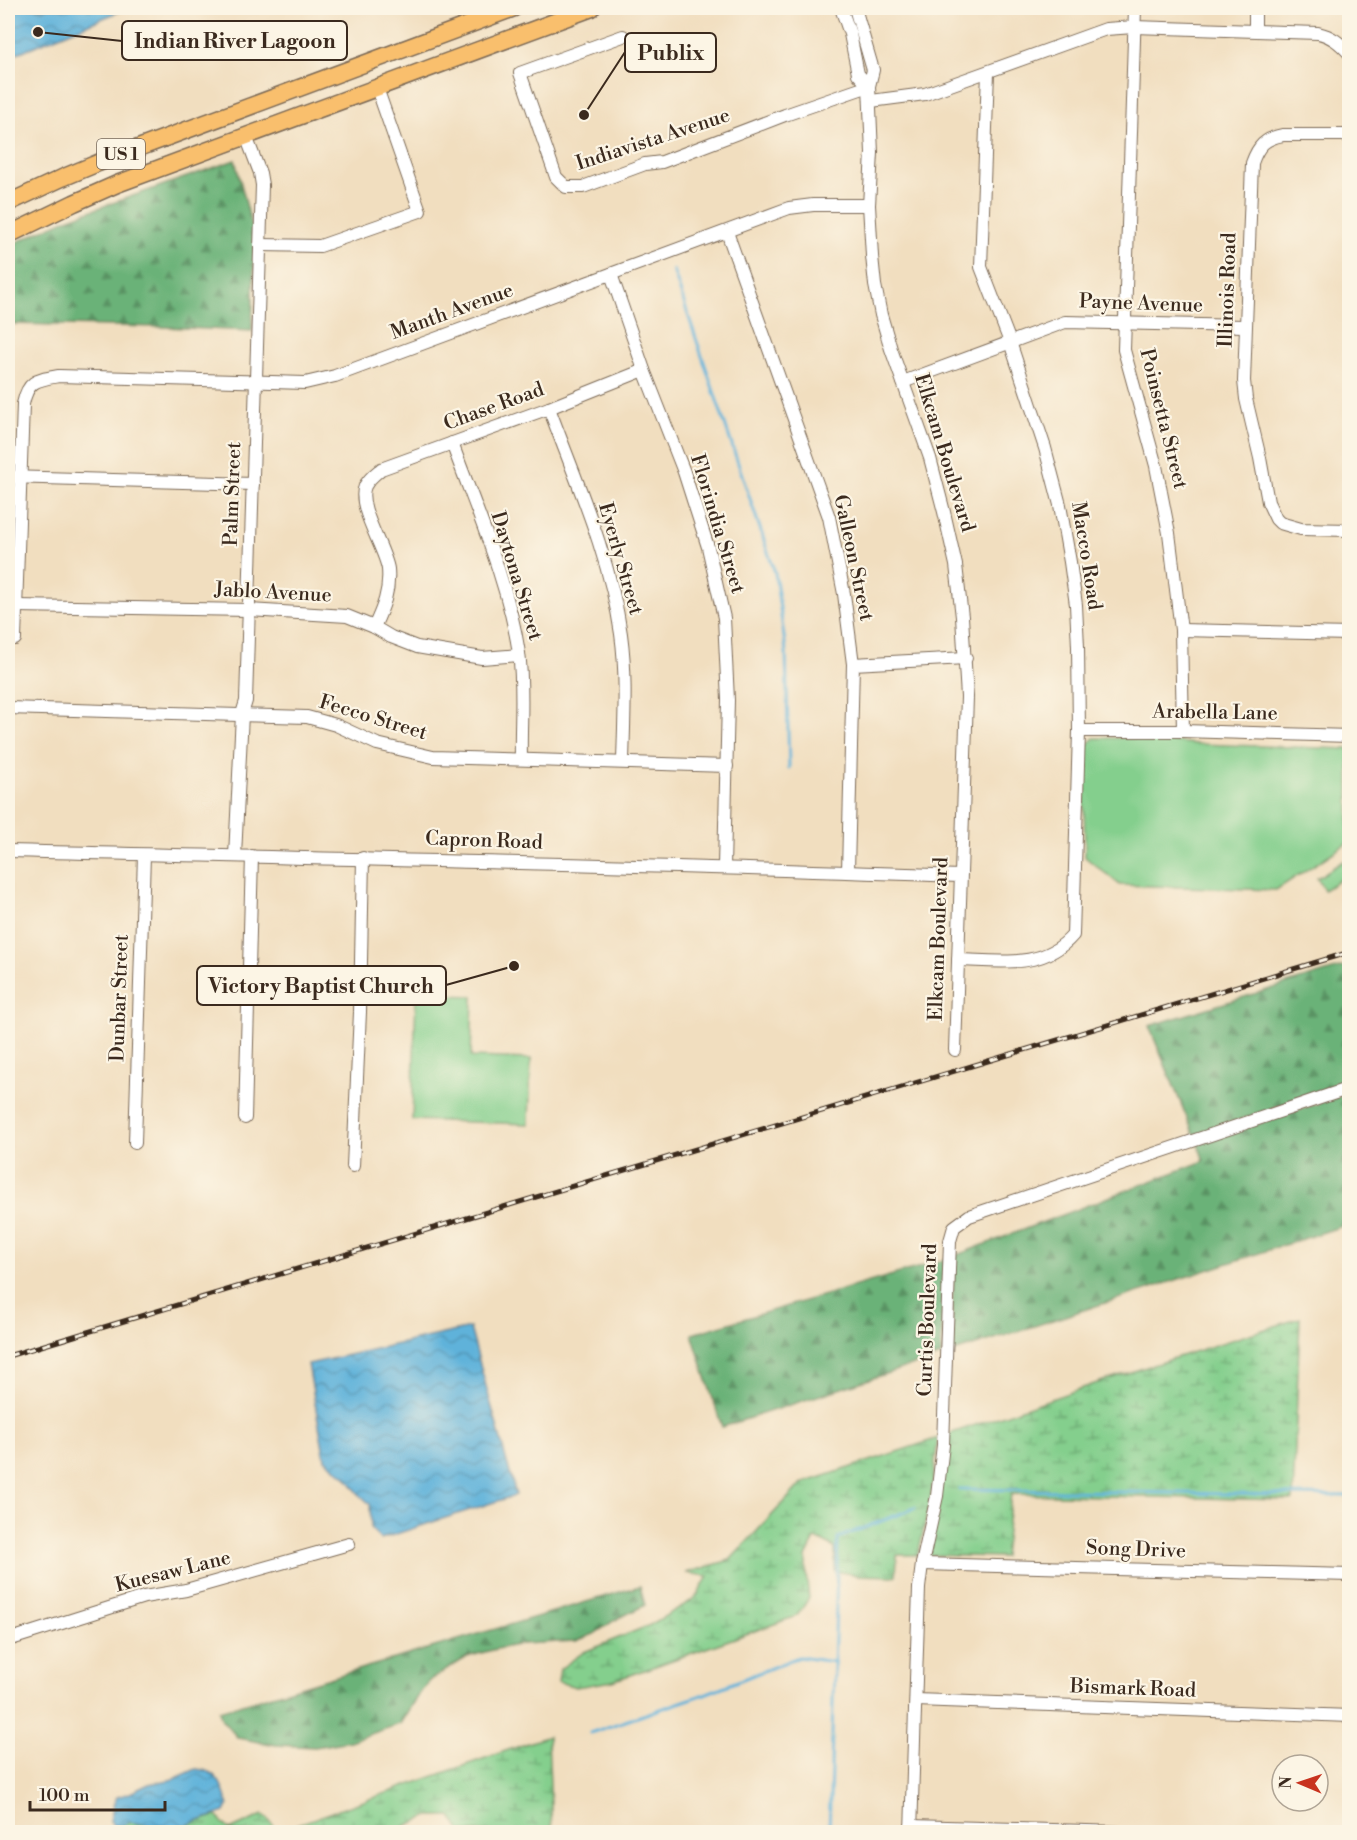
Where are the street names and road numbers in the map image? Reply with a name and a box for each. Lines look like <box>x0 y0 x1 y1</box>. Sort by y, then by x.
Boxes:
street label: Indiavista Avenue <box>573 103 733 177</box>
road number: US 1 <box>97 139 145 169</box>
street label: Illinois Road <box>1214 231 1243 348</box>
street label: Manth Avenue <box>387 278 517 346</box>
street label: Payne Avenue <box>1078 289 1204 319</box>
street label: Poinsetta Street <box>1133 346 1193 492</box>
street label: Elkcam Boulevard <box>908 371 980 536</box>
street label: Chase Road <box>440 377 548 437</box>
street label: Palm Street <box>219 441 247 547</box>
street label: Florindia Street <box>684 451 750 597</box>
street label: Galleon Street <box>827 493 879 623</box>
street label: Eyerly Street <box>592 500 648 618</box>
street label: Macco Road <box>1065 500 1107 613</box>
street label: Daytona Street <box>484 508 548 644</box>
street label: Jablo Avenue <box>213 577 332 609</box>
street label: Fecco Street <box>316 690 430 746</box>
street label: Arabella Lane <box>1151 699 1278 727</box>
street label: Capron Road <box>425 826 544 856</box>
street label: Elkcam Boulevard <box>924 856 954 1021</box>
street label: Dunbar Street <box>105 934 135 1062</box>
street label: Curtis Boulevard <box>913 1242 943 1397</box>
street label: Song Drive <box>1086 1536 1186 1564</box>
street label: Kuesaw Lane <box>113 1546 233 1598</box>
street label: Bismark Road <box>1068 1674 1197 1704</box>

